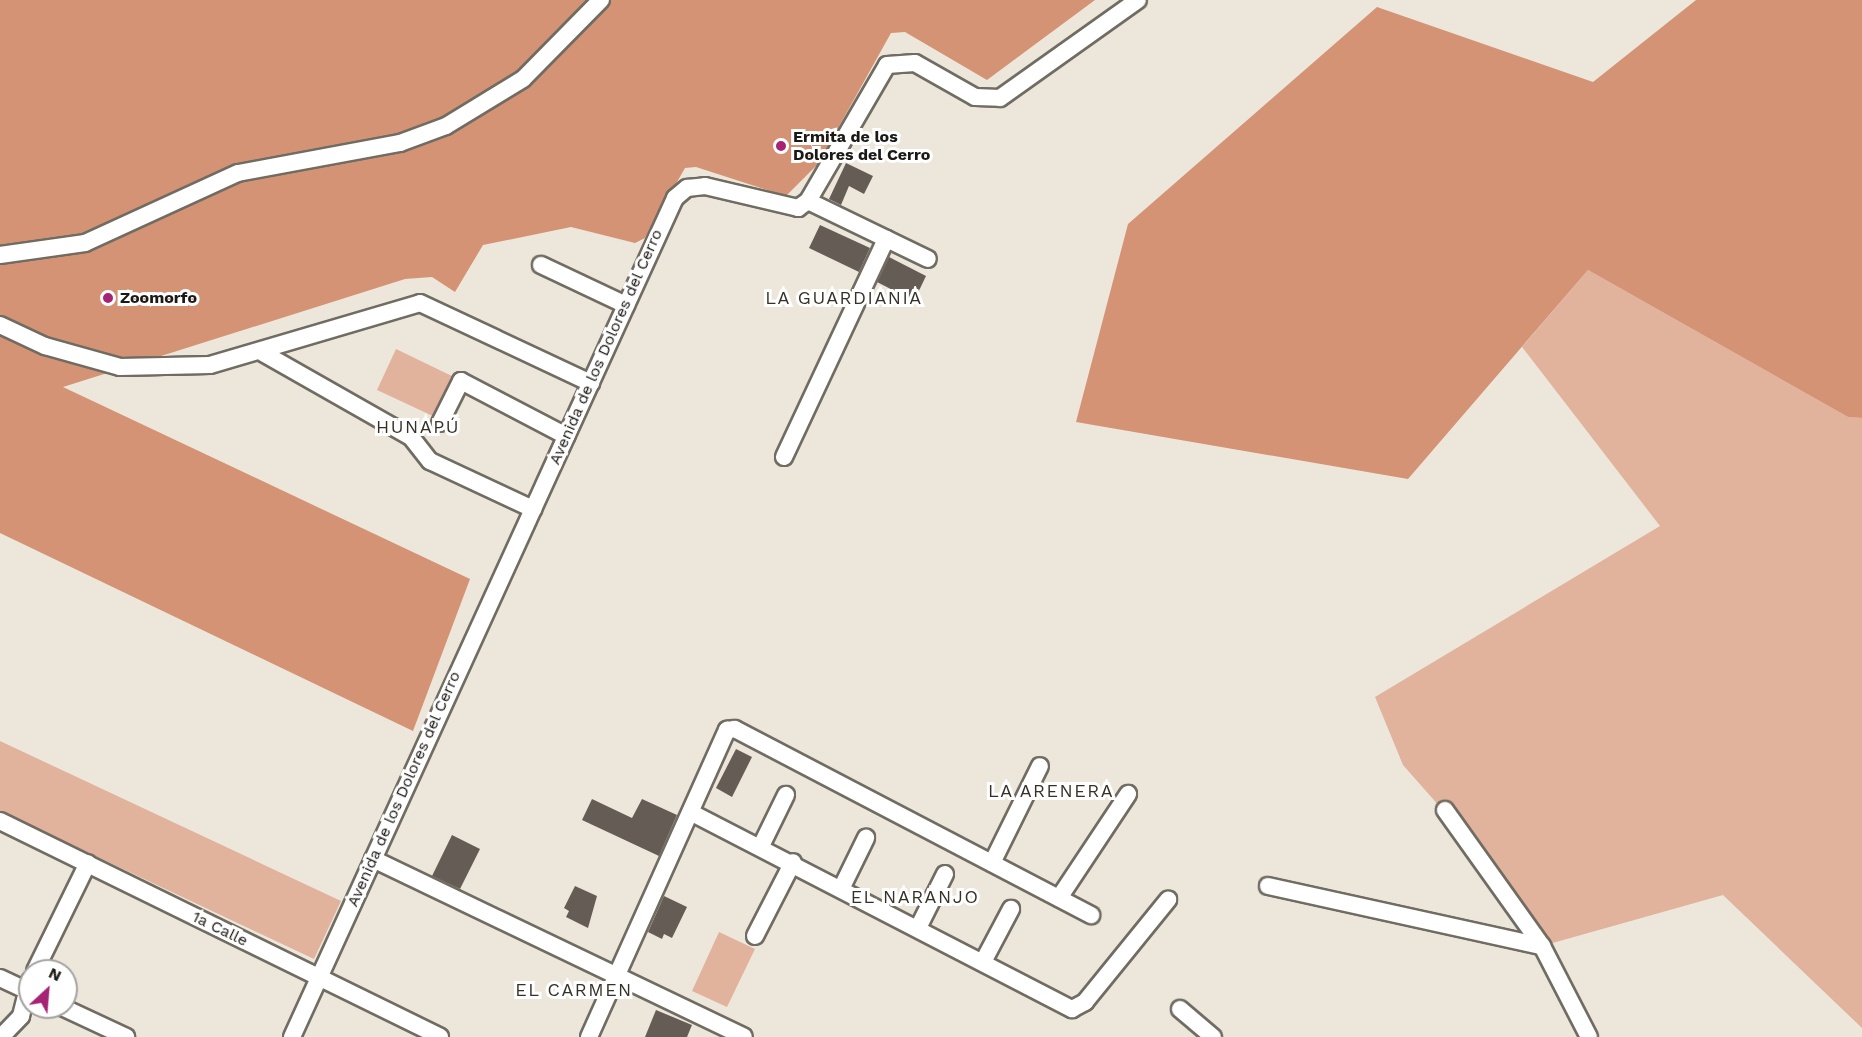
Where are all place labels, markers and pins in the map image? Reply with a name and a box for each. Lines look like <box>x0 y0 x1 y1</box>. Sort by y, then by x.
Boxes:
place label: Ermita de los Dolores del Cerro <box>793 127 931 165</box>
marker: Ermita de los Dolores del Cerro <box>774 139 788 153</box>
place label: Zoomorfo <box>120 288 197 308</box>
marker: Zoomorfo <box>101 291 115 305</box>

